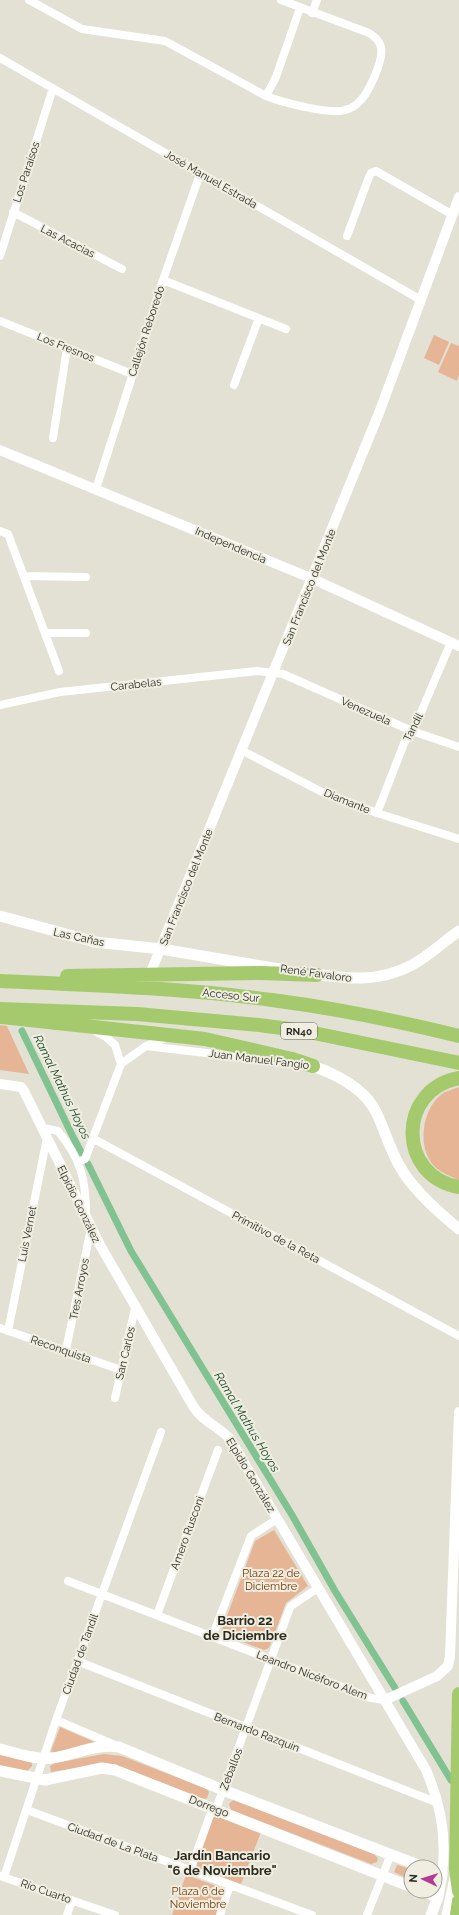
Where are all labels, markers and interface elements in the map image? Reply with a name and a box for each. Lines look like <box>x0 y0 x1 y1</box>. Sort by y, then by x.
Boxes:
street label: Los Paraísos <box>11 140 42 204</box>
street label: José Manuel Estrada <box>162 148 260 211</box>
street label: Las Acacias <box>38 222 97 261</box>
street label: Callejón Reboredo <box>126 284 167 378</box>
street label: Los Fresnos <box>35 330 96 365</box>
street label: Independencia <box>193 525 268 566</box>
street label: San Francisco del Monte <box>280 527 339 647</box>
street label: Carabelas <box>110 675 162 694</box>
street label: Venezuela <box>339 695 393 728</box>
street label: Tandil <box>401 711 426 744</box>
street label: Diamante <box>322 786 372 817</box>
street label: San Francisco del Monte <box>157 827 216 947</box>
street label: Las Cañas <box>52 926 106 949</box>
street label: René Favaloro <box>279 962 353 985</box>
street label: Acceso Sur <box>202 986 260 1005</box>
road number: RN40 <box>281 1023 317 1039</box>
water label: Ramal Mathus Hoyos <box>31 1032 94 1142</box>
street label: Juan Manuel Fangio <box>208 1047 310 1072</box>
street label: Elpidio González <box>54 1163 103 1246</box>
street label: Luis Vernet <box>16 1205 39 1263</box>
street label: Primitivo de la Reta <box>230 1209 322 1266</box>
street label: Tres Arroyos <box>67 1257 92 1321</box>
street label: San Carlos <box>113 1325 138 1381</box>
street label: Reconquista <box>29 1333 93 1366</box>
water label: Ramal Mathus Hoyos <box>212 1369 283 1475</box>
street label: Elpidio González <box>223 1436 278 1515</box>
street label: Amero Rusconi <box>168 1495 207 1572</box>
park label: Plaza 22 de Diciembre <box>242 1567 300 1593</box>
street label: Ciudad de Tandil <box>60 1612 101 1696</box>
district label: Barrio 22 de Diciembre <box>203 1613 287 1643</box>
street label: Leandro Nicéforo Alem <box>254 1648 369 1703</box>
street label: Bernardo Razquin <box>212 1710 301 1755</box>
street label: Zeballos <box>218 1746 245 1792</box>
street label: Dorrego <box>187 1793 231 1820</box>
street label: Ciudad de La Plata <box>66 1820 160 1865</box>
district label: Jardín Bancario "6 de Noviembre" <box>167 1848 277 1878</box>
north arrow <box>403 1859 443 1899</box>
text: N <box>407 1874 420 1883</box>
street label: Río Cuarto <box>19 1877 73 1906</box>
park label: Plaza 6 de Noviembre <box>170 1885 227 1911</box>

